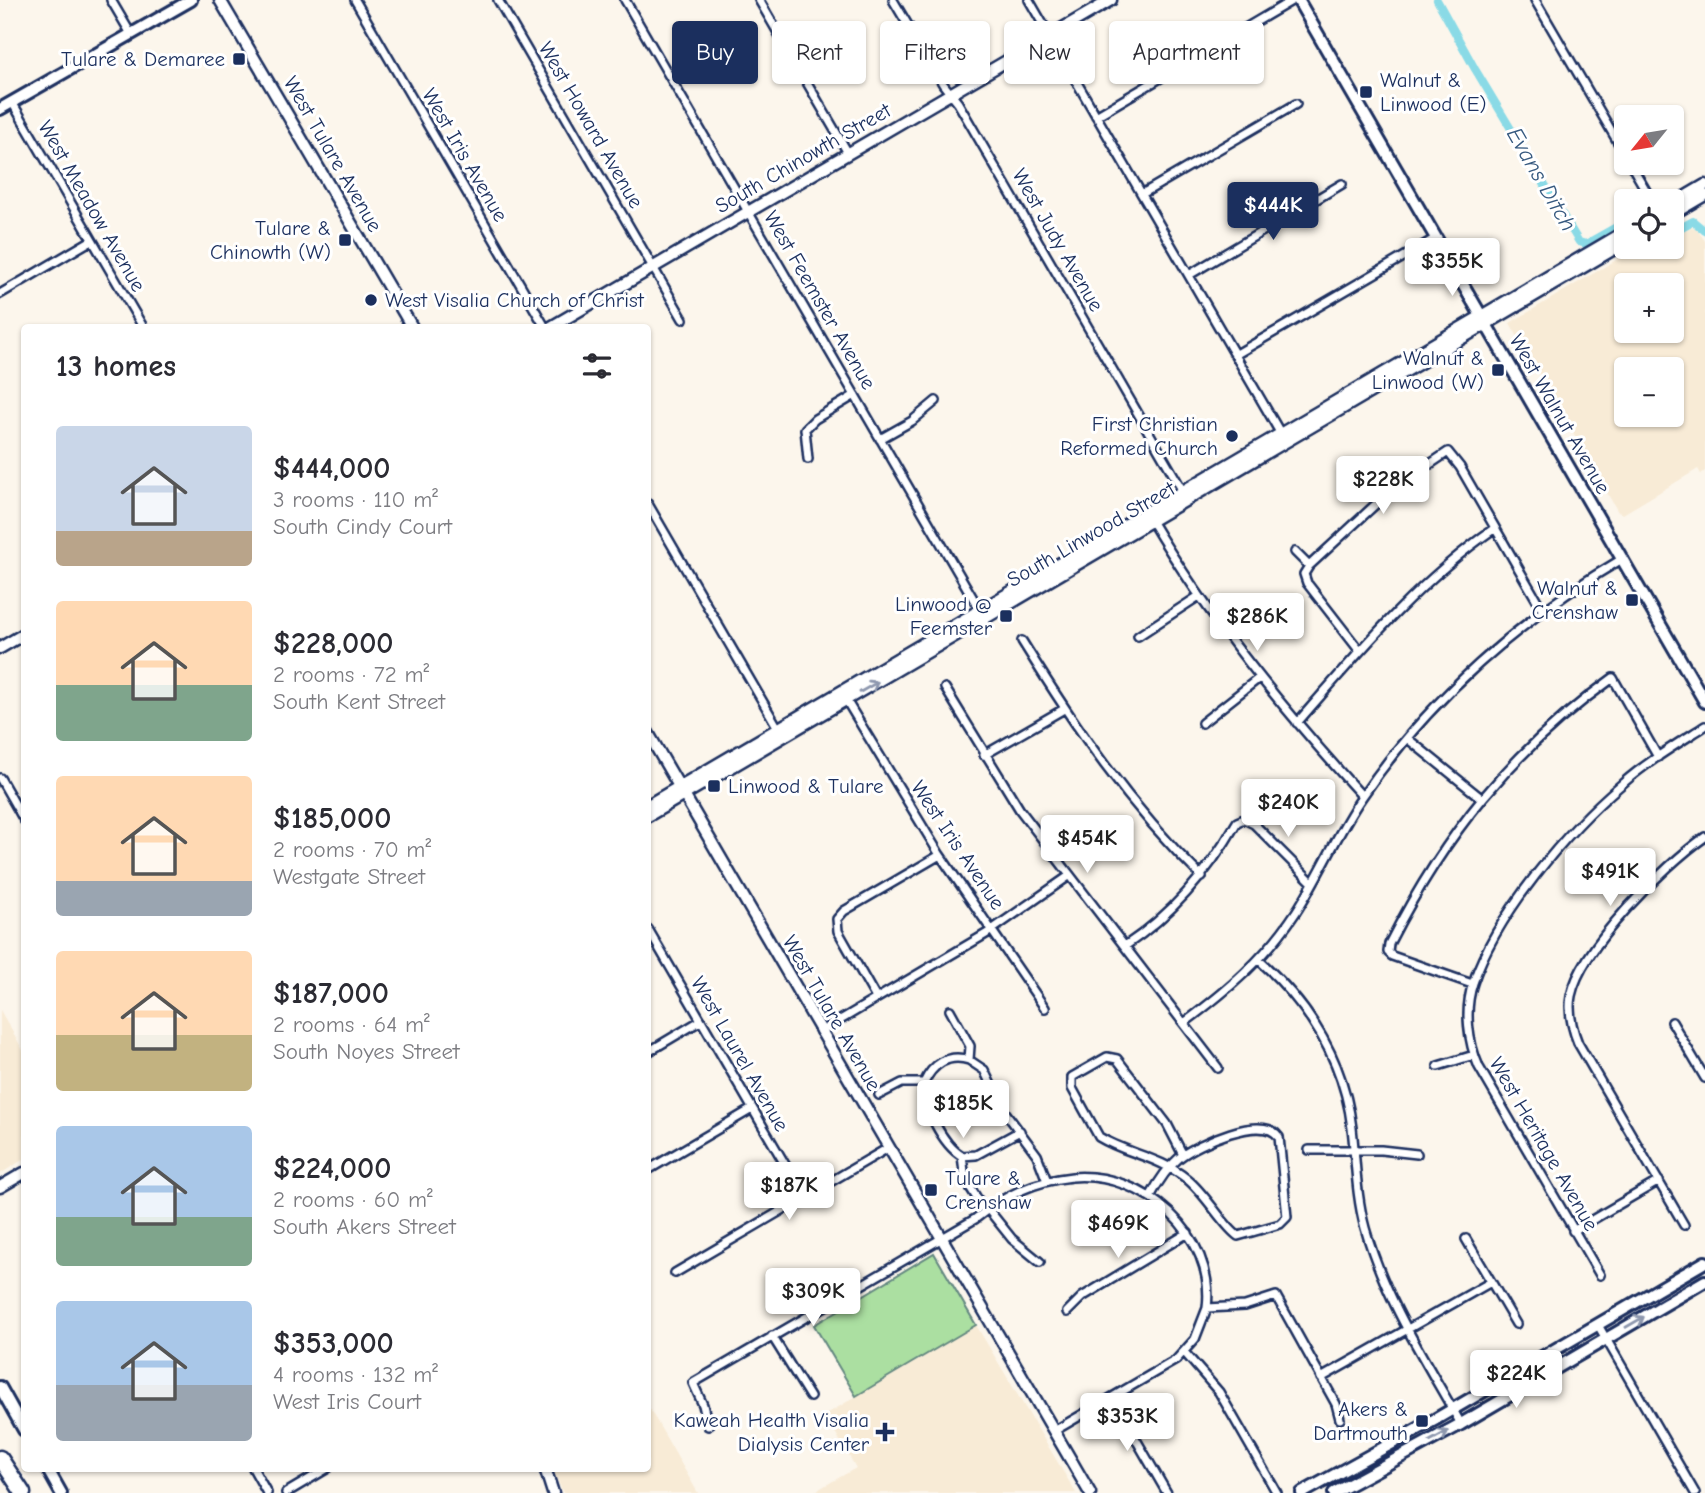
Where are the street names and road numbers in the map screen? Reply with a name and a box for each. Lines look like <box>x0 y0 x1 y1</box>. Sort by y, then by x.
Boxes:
street label: West Howard Avenue <box>534 38 648 212</box>
street label: West Tulare Avenue <box>279 72 387 236</box>
street label: West Iris Avenue <box>417 84 513 226</box>
street label: South Chinowth Street <box>711 97 896 218</box>
street label: West Meadow Avenue <box>33 116 151 296</box>
street label: West Judy Avenue <box>1007 164 1109 316</box>
street label: West Feemster Avenue <box>759 206 881 394</box>
street label: West Walnut Avenue <box>1504 330 1616 498</box>
street label: South Linwood Street <box>1003 476 1180 592</box>
street label: West Iris Avenue <box>906 776 1010 914</box>
street label: West Tulare Avenue <box>778 931 886 1095</box>
street label: West Laurel Avenue <box>686 972 794 1136</box>
street label: West Heritage Avenue <box>1484 1053 1604 1235</box>

